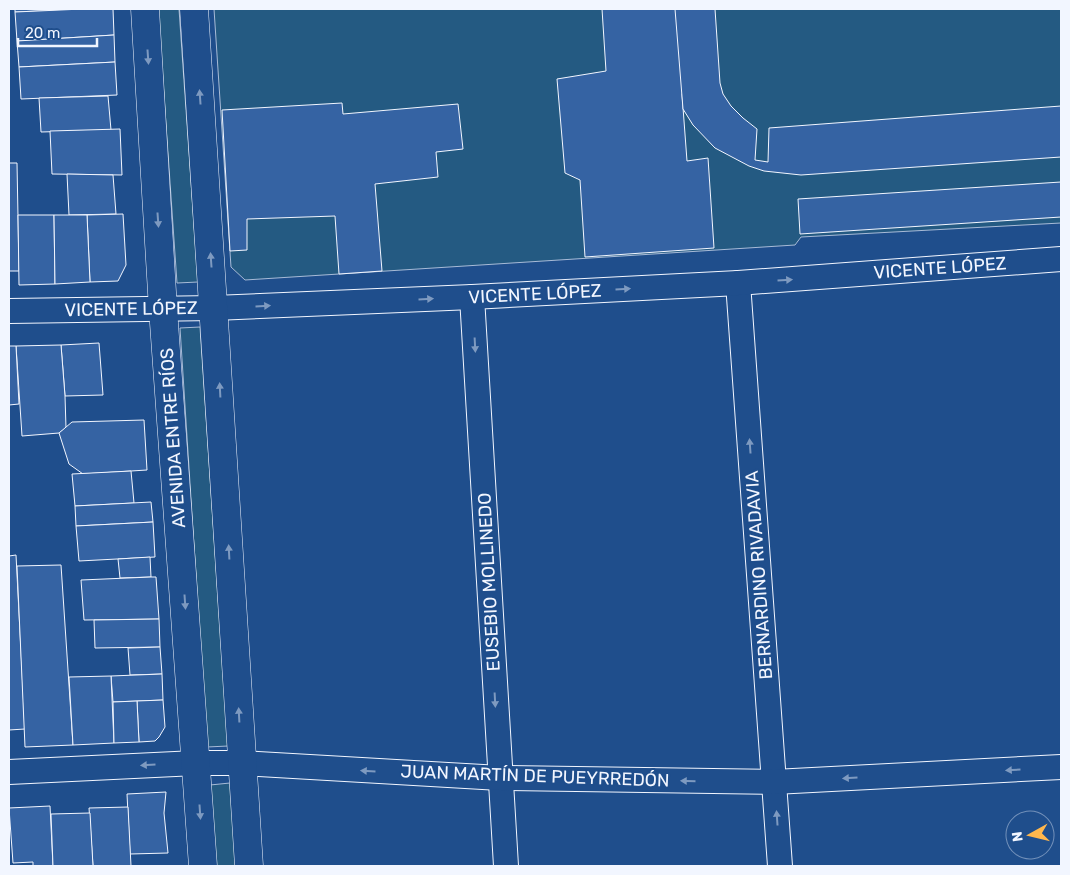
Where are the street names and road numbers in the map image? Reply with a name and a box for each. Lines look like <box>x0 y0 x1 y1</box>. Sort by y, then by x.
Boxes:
street label: VICENTE LÓPEZ <box>873 252 1007 284</box>
street label: VICENTE LÓPEZ <box>468 280 602 308</box>
street label: VICENTE LÓPEZ <box>64 297 198 321</box>
street label: AVENIDA ENTRE RÍOS <box>156 347 190 529</box>
street label: BERNARDINO RIVADAVIA <box>741 470 777 680</box>
street label: EUSEBIO MOLLINEDO <box>473 492 505 672</box>
street label: JUAN MARTÍN DE PUEYRREDÓN <box>400 760 670 792</box>

